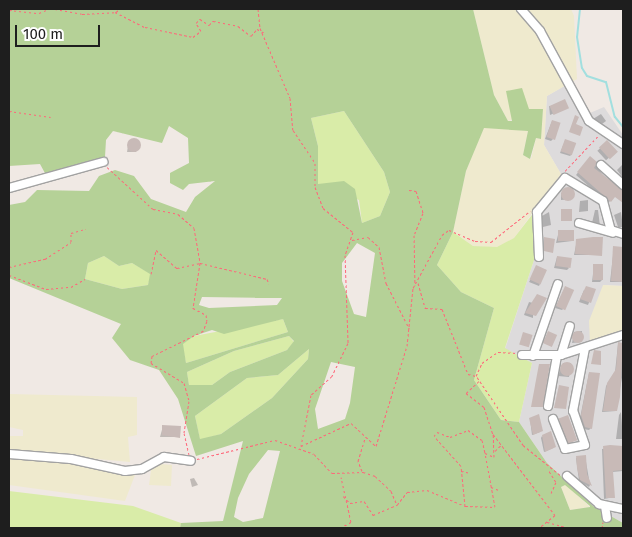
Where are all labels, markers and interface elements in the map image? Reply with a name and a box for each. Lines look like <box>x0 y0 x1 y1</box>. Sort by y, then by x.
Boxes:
scale bar <box>18 15 102 47</box>
text: 100 m <box>23 25 63 43</box>

